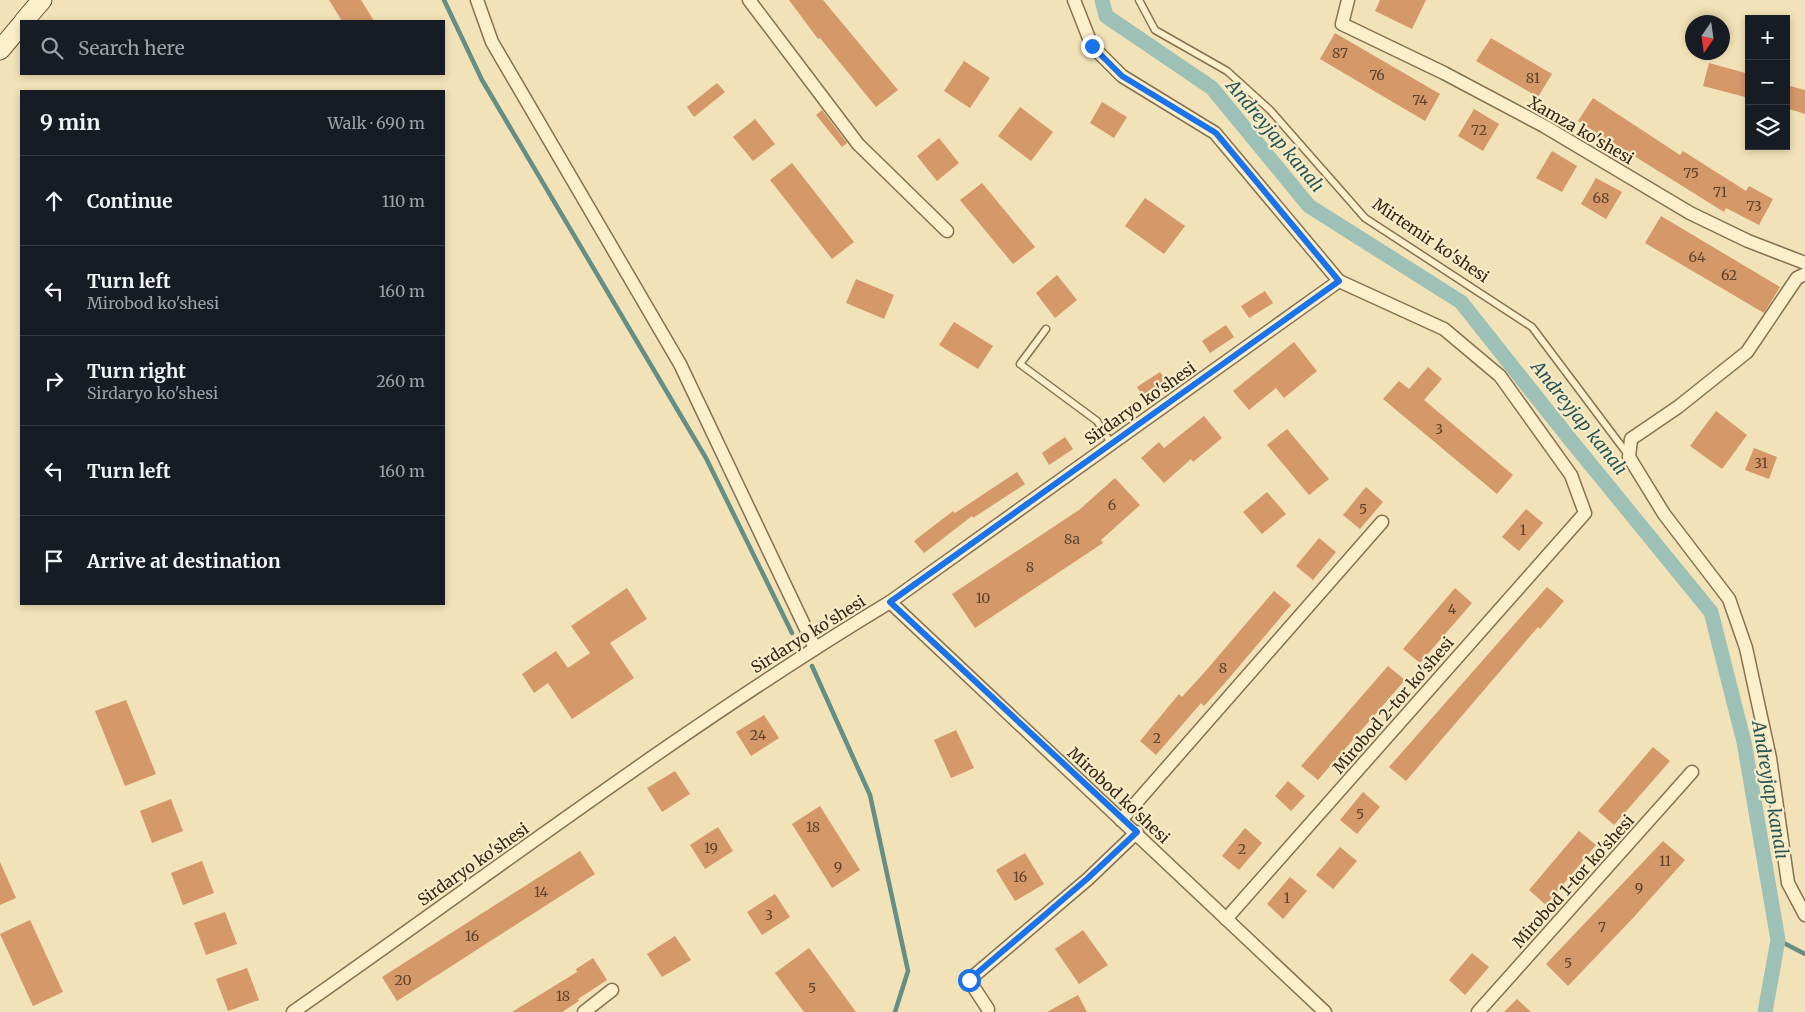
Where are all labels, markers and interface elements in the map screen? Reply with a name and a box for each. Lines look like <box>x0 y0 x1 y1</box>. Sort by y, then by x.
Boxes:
north arrow <box>1685 15 1730 60</box>
map controls <box>1745 15 1790 150</box>
button: + <box>1745 15 1790 60</box>
search box <box>20 20 445 75</box>
icon: search <box>38 34 66 62</box>
route end <box>1081 35 1104 58</box>
text: Search here <box>78 36 185 60</box>
house number: 87 <box>1332 44 1348 62</box>
button: − <box>1745 60 1790 105</box>
house number: 76 <box>1369 66 1385 84</box>
house number: 81 <box>1526 69 1540 87</box>
water label: Andreyjap kanalı <box>1220 73 1329 197</box>
house number: 74 <box>1412 91 1428 109</box>
street label: Xamza ko'shesi <box>1524 92 1638 168</box>
button: layers <box>1745 105 1790 150</box>
text: 9 min <box>40 109 100 136</box>
text: Walk · 690 m <box>328 113 425 133</box>
house number: 72 <box>1471 121 1487 139</box>
house number: 75 <box>1683 164 1699 182</box>
house number: 71 <box>1713 183 1727 201</box>
icon: ahead <box>40 187 68 215</box>
text: Continue <box>87 189 173 213</box>
house number: 68 <box>1593 189 1609 207</box>
text: 110 m <box>382 191 425 211</box>
street label: Mirtemir ko'shesi <box>1369 194 1493 286</box>
house number: 73 <box>1746 197 1762 215</box>
house number: 64 <box>1688 248 1706 266</box>
house number: 62 <box>1721 266 1737 284</box>
text: Turn left <box>87 269 171 293</box>
icon: left <box>40 277 68 305</box>
text: 160 m <box>379 281 425 301</box>
text: Mirobod ko'shesi <box>87 293 219 313</box>
water label: Andreyjap kanalı <box>1525 354 1632 479</box>
street label: Sirdaryo ko'shesi <box>1081 357 1199 449</box>
text: Turn right <box>87 359 186 383</box>
icon: right <box>40 367 68 395</box>
text: 260 m <box>376 371 425 391</box>
text: Sirdaryo ko'shesi <box>87 383 218 403</box>
house number: 3 <box>1435 420 1443 438</box>
house number: 31 <box>1754 454 1768 472</box>
icon: left <box>40 457 68 485</box>
text: Turn left <box>87 459 171 483</box>
text: 160 m <box>379 461 425 481</box>
house number: 6 <box>1108 496 1116 514</box>
house number: 5 <box>1359 500 1367 518</box>
house number: 1 <box>1520 521 1526 539</box>
house number: 8a <box>1064 530 1081 548</box>
icon: arrive <box>40 547 68 575</box>
text: Arrive at destination <box>87 549 281 573</box>
house number: 8 <box>1026 558 1034 576</box>
house number: 10 <box>976 589 990 607</box>
street label: Sirdaryo ko'shesi <box>747 591 869 677</box>
house number: 4 <box>1448 600 1457 618</box>
street label: Mirobod 2-tor ko'shesi <box>1328 633 1458 777</box>
house number: 8 <box>1219 659 1227 677</box>
water label: Andreyjap kanalı <box>1747 717 1794 861</box>
house number: 24 <box>750 726 767 744</box>
house number: 2 <box>1153 729 1161 747</box>
street label: Mirobod ko'shesi <box>1064 743 1174 847</box>
house number: 5 <box>1356 805 1364 823</box>
street label: Mirobod 1-tor ko'shesi <box>1508 810 1638 952</box>
street label: Sirdaryo ko'shesi <box>414 818 532 910</box>
house number: 18 <box>806 818 820 836</box>
house number: 19 <box>704 839 718 857</box>
house number: 2 <box>1238 840 1246 858</box>
house number: 11 <box>1659 852 1671 870</box>
house number: 9 <box>834 858 842 876</box>
house number: 16 <box>1013 868 1027 886</box>
house number: 9 <box>1635 879 1643 897</box>
house number: 14 <box>534 883 548 901</box>
house number: 1 <box>1284 889 1290 907</box>
house number: 3 <box>765 906 773 924</box>
house number: 7 <box>1598 918 1606 936</box>
house number: 16 <box>465 927 479 945</box>
house number: 5 <box>1564 954 1572 972</box>
route start <box>958 969 981 992</box>
house number: 20 <box>394 971 412 989</box>
house number: 5 <box>808 979 816 997</box>
house number: 18 <box>556 987 570 1005</box>

